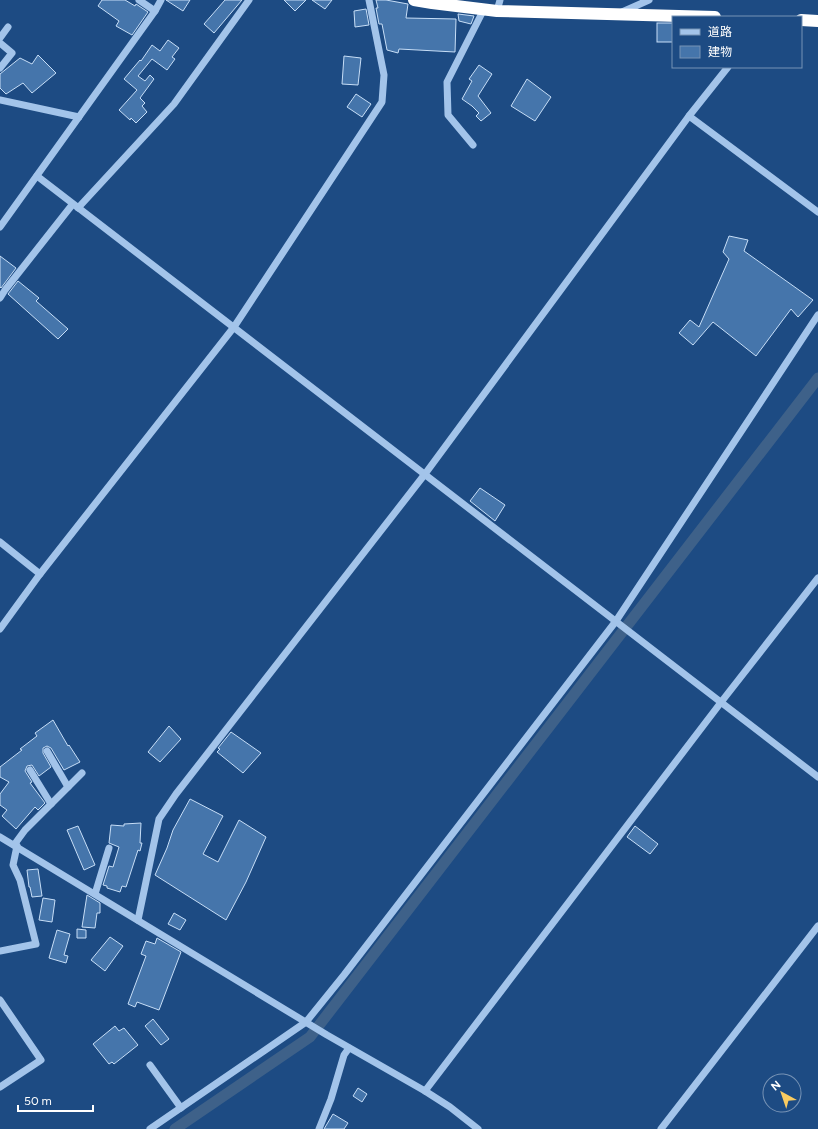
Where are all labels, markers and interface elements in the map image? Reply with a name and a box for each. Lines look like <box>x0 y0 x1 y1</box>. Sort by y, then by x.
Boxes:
legend <box>672 16 802 68</box>
text: 道路 <box>708 25 732 39</box>
text: 建物 <box>708 45 732 59</box>
north arrow <box>762 1073 802 1113</box>
text: N <box>768 1078 783 1093</box>
scale bar <box>18 1087 93 1113</box>
text: 50 m <box>24 1094 52 1108</box>

